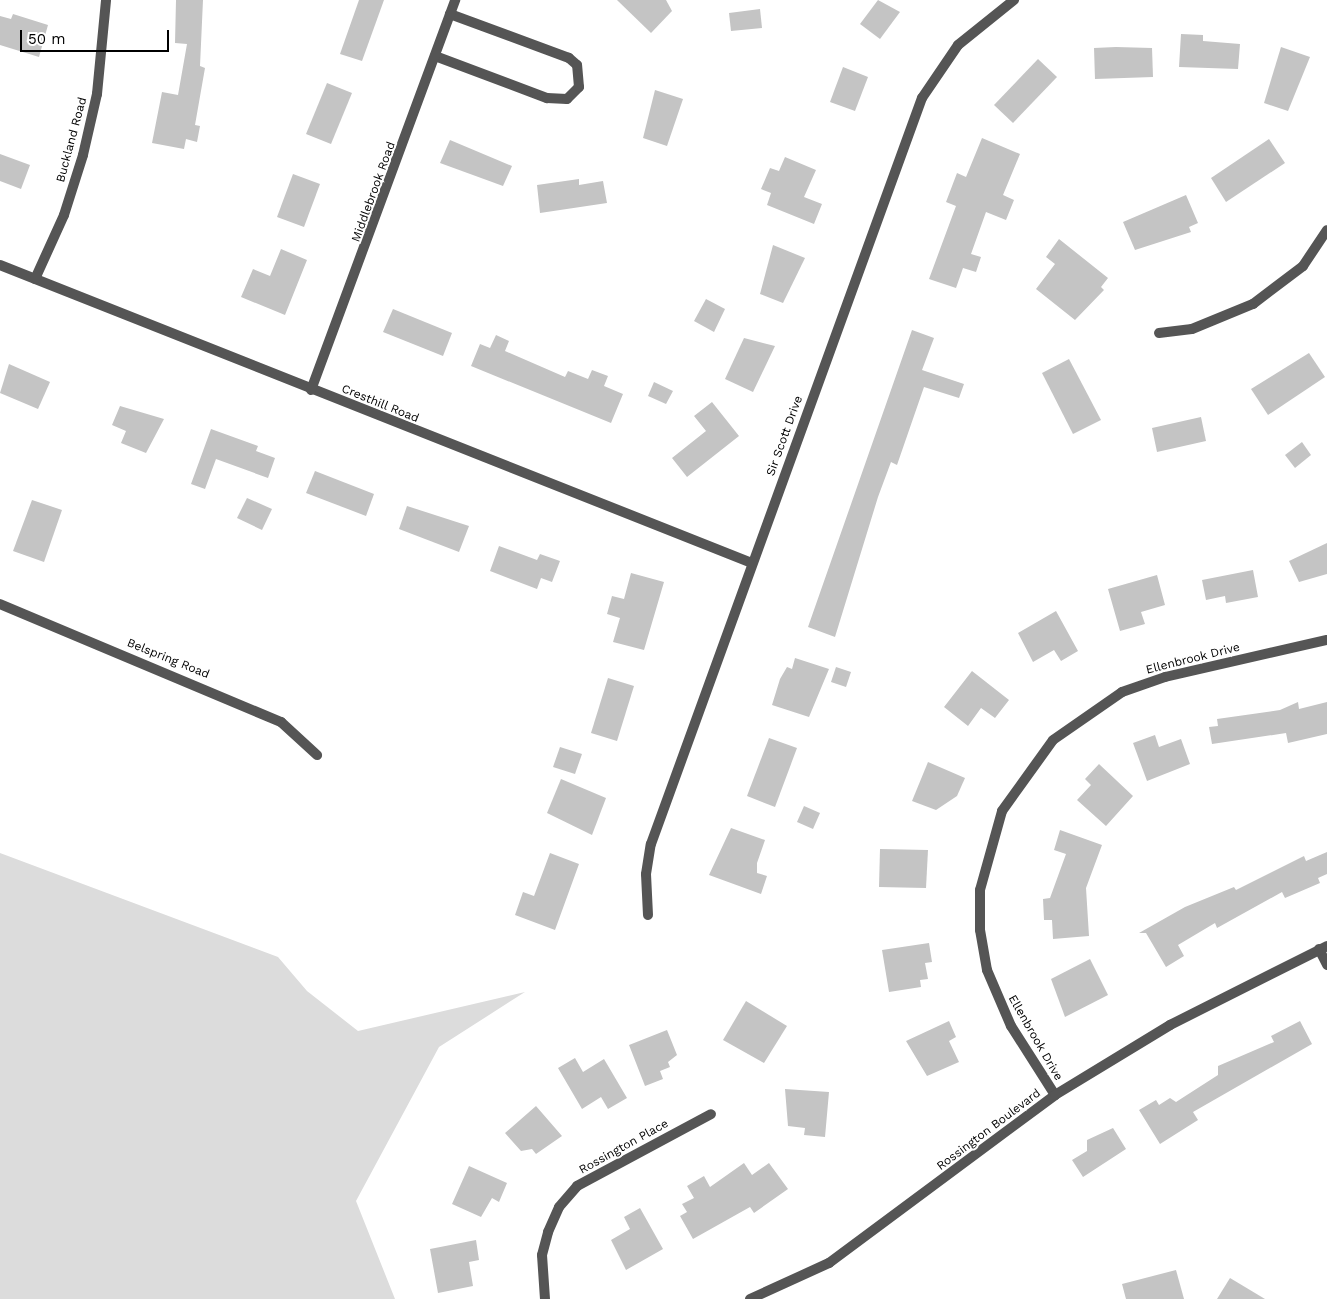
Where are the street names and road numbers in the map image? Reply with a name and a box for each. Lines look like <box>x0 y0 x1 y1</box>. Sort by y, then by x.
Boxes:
street label: Buckland Road <box>54 96 90 184</box>
street label: Middlebrook Road <box>349 140 399 244</box>
street label: Cresthill Road <box>339 382 421 426</box>
street label: Sir Scott Drive <box>764 394 806 478</box>
street label: Belspring Road <box>125 636 211 682</box>
street label: Ellenbrook Drive <box>1144 640 1242 678</box>
street label: Ellenbrook Drive <box>1005 993 1065 1083</box>
street label: Rossington Boulevard <box>934 1086 1044 1174</box>
street label: Rossington Place <box>577 1117 671 1177</box>

